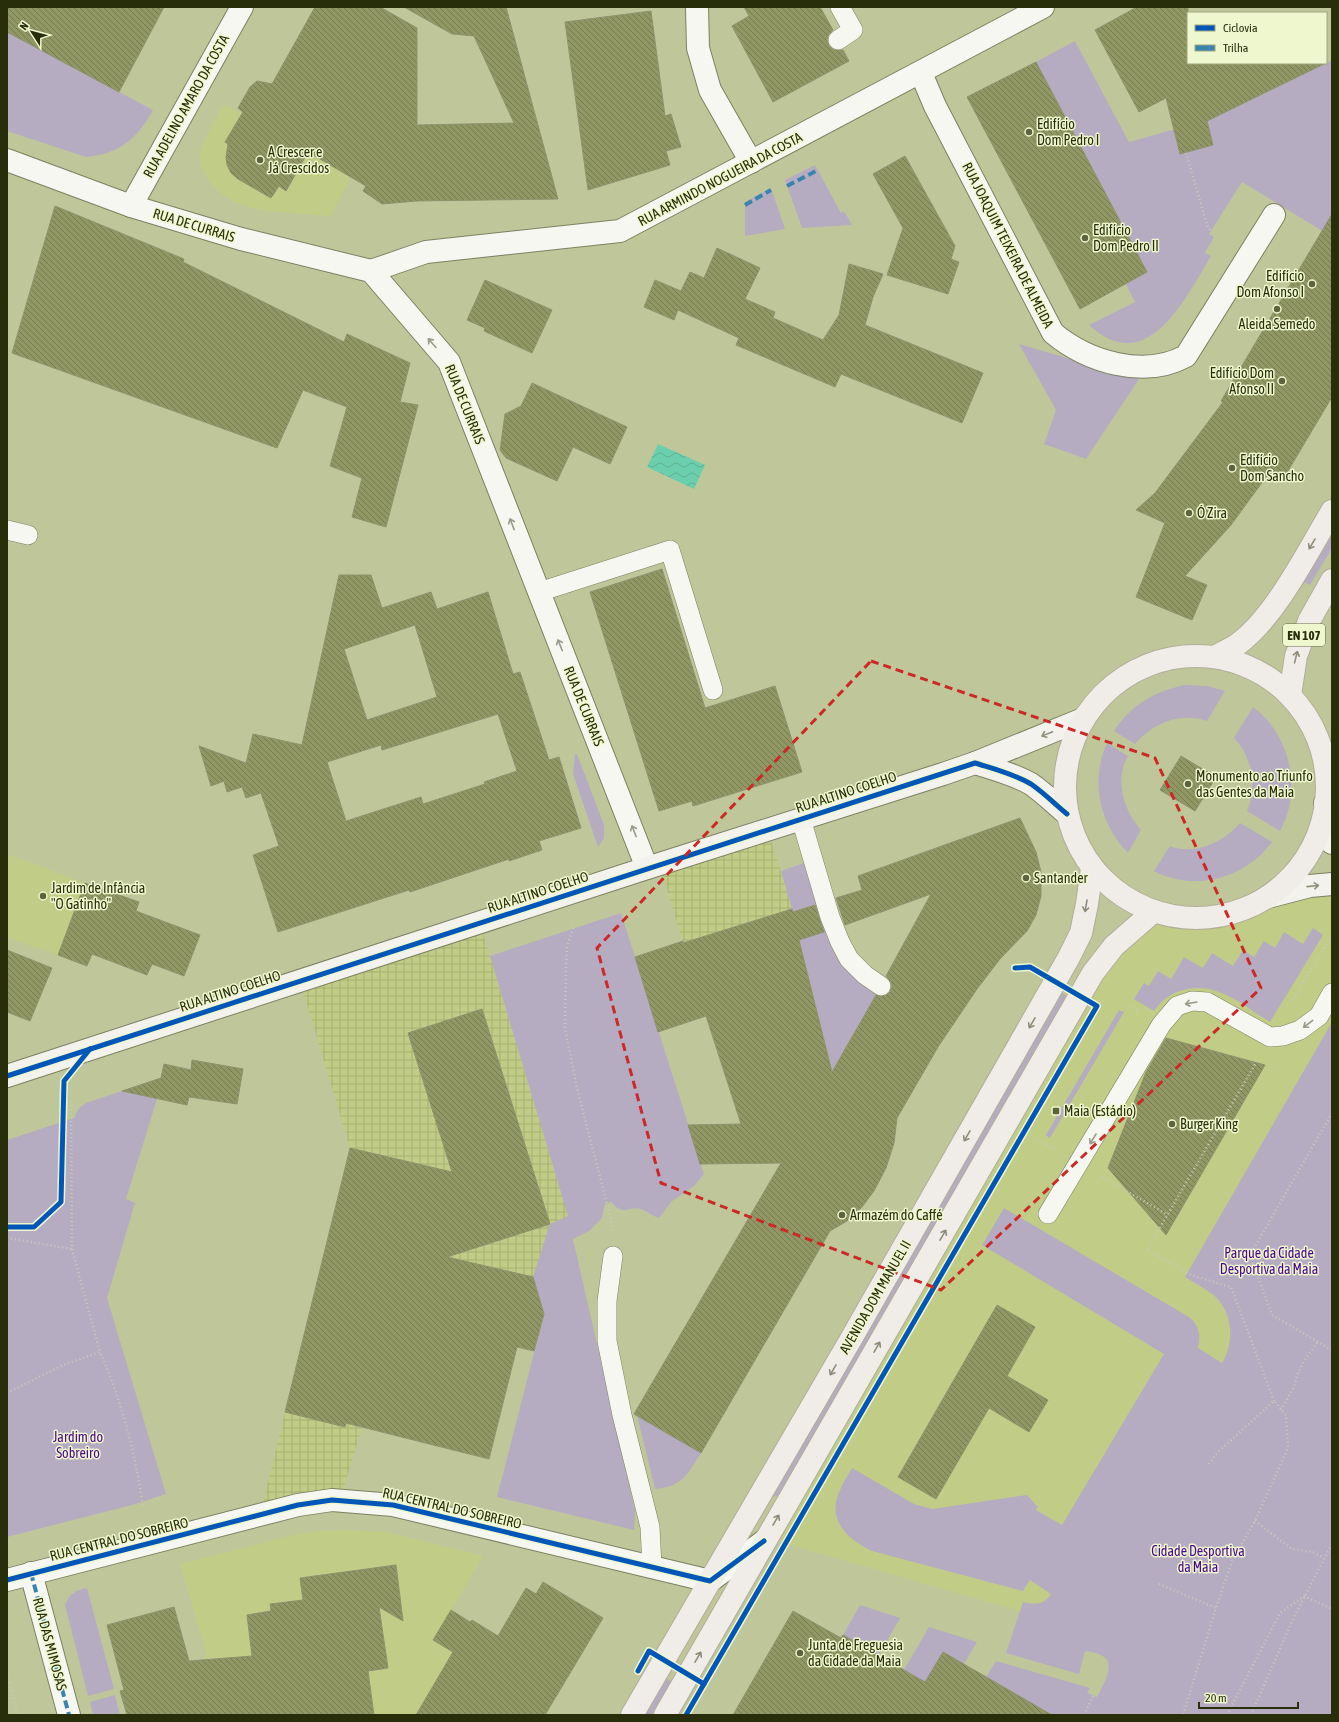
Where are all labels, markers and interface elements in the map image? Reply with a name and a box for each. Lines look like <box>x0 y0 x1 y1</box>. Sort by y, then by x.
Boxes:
north arrow <box>12 12 52 52</box>
legend <box>1187 12 1327 64</box>
text: N <box>17 20 31 32</box>
text: Ciclovia <box>1223 21 1257 35</box>
street label: RUA ADELINO AMARO DA COSTA <box>140 31 232 180</box>
text: Trilha <box>1223 41 1248 55</box>
place label: Edifício Dom Pedro I <box>1037 116 1099 148</box>
marker: Edifício Dom Pedro I <box>1024 127 1034 137</box>
street label: RUA ARMINDO NOGUEIRA DA COSTA <box>635 129 805 229</box>
place label: A Crescer e Já Crescidos <box>268 144 329 176</box>
marker: A Crescer e Já Crescidos <box>255 155 265 165</box>
street label: RUA JOAQUIM TEIXEIRA DE ALMEIDA <box>959 159 1057 331</box>
street label: RUA DE CURRAIS <box>151 205 237 245</box>
place label: Edifício Dom Pedro II <box>1093 222 1159 254</box>
marker: Edifício Dom Pedro II <box>1080 233 1090 243</box>
place label: Edifício Dom Afonso I <box>1236 268 1304 300</box>
marker: Edifício Dom Afonso I <box>1307 279 1317 289</box>
marker: Aleida Semedo <box>1272 304 1282 314</box>
place label: Aleida Semedo <box>1239 316 1315 332</box>
one-way arrow <box>428 337 437 348</box>
street label: RUA DE CURRAIS <box>442 362 488 446</box>
place label: Edifício Dom Afonso II <box>1210 365 1274 397</box>
marker: Edifício Dom Afonso II <box>1277 376 1287 386</box>
place label: Edifício Dom Sancho <box>1240 452 1304 484</box>
marker: Edifício Dom Sancho <box>1227 463 1237 473</box>
place label: Ó Zira <box>1197 505 1227 521</box>
marker: Ó Zira <box>1184 508 1194 518</box>
one-way arrow <box>508 519 516 531</box>
one-way arrow <box>1308 538 1316 550</box>
road number: EN 107 <box>1283 624 1325 646</box>
one-way arrow <box>556 640 564 652</box>
one-way arrow <box>1293 650 1301 663</box>
street label: RUA DE CURRAIS <box>561 664 607 748</box>
one-way arrow <box>1042 730 1054 738</box>
street label: RUA ALTINO COELHO <box>794 768 898 816</box>
place label: Monumento ao Triunfo das Gentes da Maia <box>1196 768 1313 800</box>
marker: Monumento ao Triunfo das Gentes da Maia <box>1183 779 1193 789</box>
one-way arrow <box>629 826 637 838</box>
street label: RUA ALTINO COELHO <box>486 868 590 916</box>
place label: Santander <box>1034 870 1089 886</box>
marker: Santander <box>1021 873 1031 883</box>
place label: Jardim de Infância "O Gatinho" <box>51 880 145 912</box>
one-way arrow <box>1306 882 1319 890</box>
marker: Jardim de Infância "O Gatinho" <box>38 891 48 901</box>
one-way arrow <box>1082 900 1090 913</box>
street label: RUA ALTINO COELHO <box>178 967 282 1015</box>
one-way arrow <box>1185 999 1198 1007</box>
one-way arrow <box>1027 1017 1035 1029</box>
one-way arrow <box>1303 1019 1314 1028</box>
place label: Maia (Estádio) <box>1064 1103 1136 1119</box>
marker: Maia (Estádio) <box>1051 1106 1061 1116</box>
place label: Burger King <box>1180 1116 1238 1132</box>
marker: Burger King <box>1167 1119 1177 1129</box>
one-way arrow <box>963 1130 971 1142</box>
one-way arrow <box>1089 1133 1097 1145</box>
place label: Armazém do Caffé <box>850 1207 943 1223</box>
marker: Armazém do Caffé <box>837 1210 847 1220</box>
one-way arrow <box>939 1229 947 1241</box>
street label: AVENIDA DOM MANUEL II <box>836 1237 914 1357</box>
park label: Parque da Cidade Desportiva da Maia <box>1220 1245 1318 1277</box>
one-way arrow <box>874 1341 882 1353</box>
one-way arrow <box>828 1364 836 1376</box>
park label: Jardim do Sobreiro <box>53 1429 103 1461</box>
street label: RUA CENTRAL DO SOBREIRO <box>381 1484 523 1532</box>
street label: RUA CENTRAL DO SOBREIRO <box>48 1514 190 1564</box>
one-way arrow <box>773 1514 781 1526</box>
park label: Cidade Desportiva da Maia <box>1151 1543 1245 1575</box>
street label: RUA DAS MIMOSAS <box>30 1596 70 1692</box>
place label: Junta de Freguesia da Cidade da Maia <box>808 1637 903 1669</box>
marker: Junta de Freguesia da Cidade da Maia <box>795 1648 805 1658</box>
one-way arrow <box>695 1651 702 1663</box>
scale bar <box>1199 1684 1298 1710</box>
text: 20 m <box>1205 1691 1227 1705</box>

